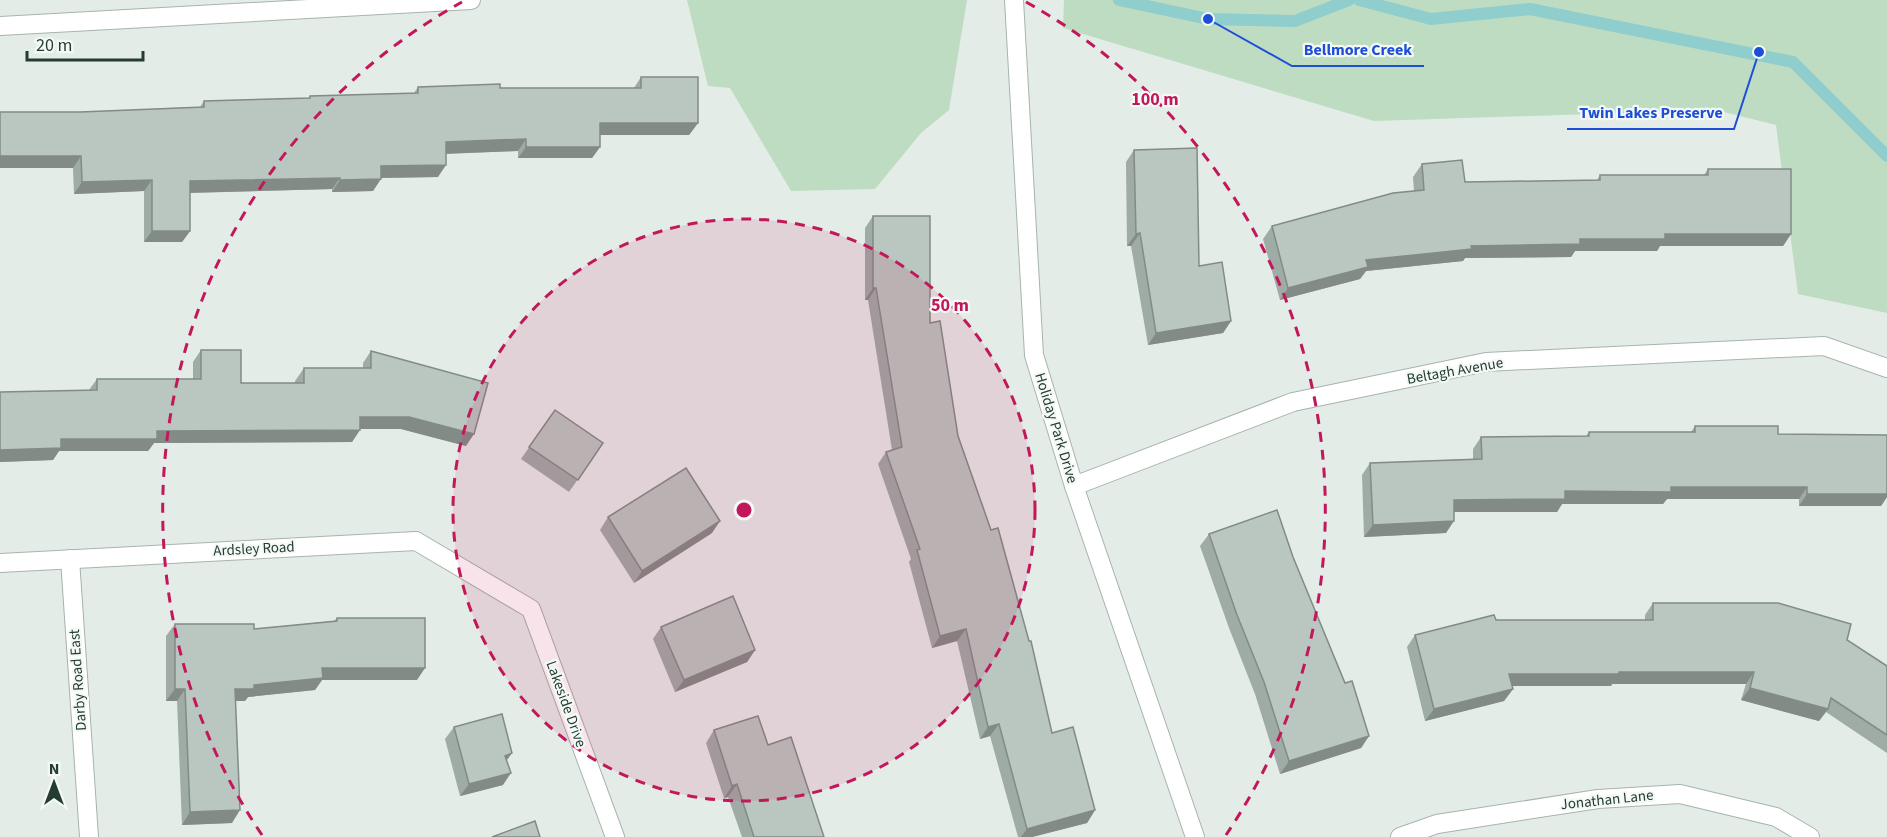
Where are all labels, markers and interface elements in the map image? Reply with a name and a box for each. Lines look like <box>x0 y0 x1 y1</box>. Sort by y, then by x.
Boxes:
scale bar <box>27 24 142 62</box>
callout: Bellmore Creek <box>1292 32 1424 66</box>
text: 20 m <box>36 33 72 58</box>
text: Bellmore Creek <box>1304 39 1412 61</box>
text: 100 m <box>1131 87 1179 112</box>
callout: Twin Lakes Preserve <box>1567 95 1734 129</box>
text: Twin Lakes Preserve <box>1579 102 1723 124</box>
text: 50 m <box>931 293 969 318</box>
street label: Beltagh Avenue <box>1405 352 1505 390</box>
street label: Holiday Park Drive <box>1029 370 1083 486</box>
centre of rings <box>734 500 754 520</box>
street label: Ardsley Road <box>213 536 295 562</box>
street label: Darby Road East <box>64 628 92 732</box>
street label: Lakeside Drive <box>541 658 591 750</box>
north arrow <box>24 753 84 813</box>
text: N <box>49 758 59 780</box>
street label: Jonathan Lane <box>1559 785 1655 815</box>

